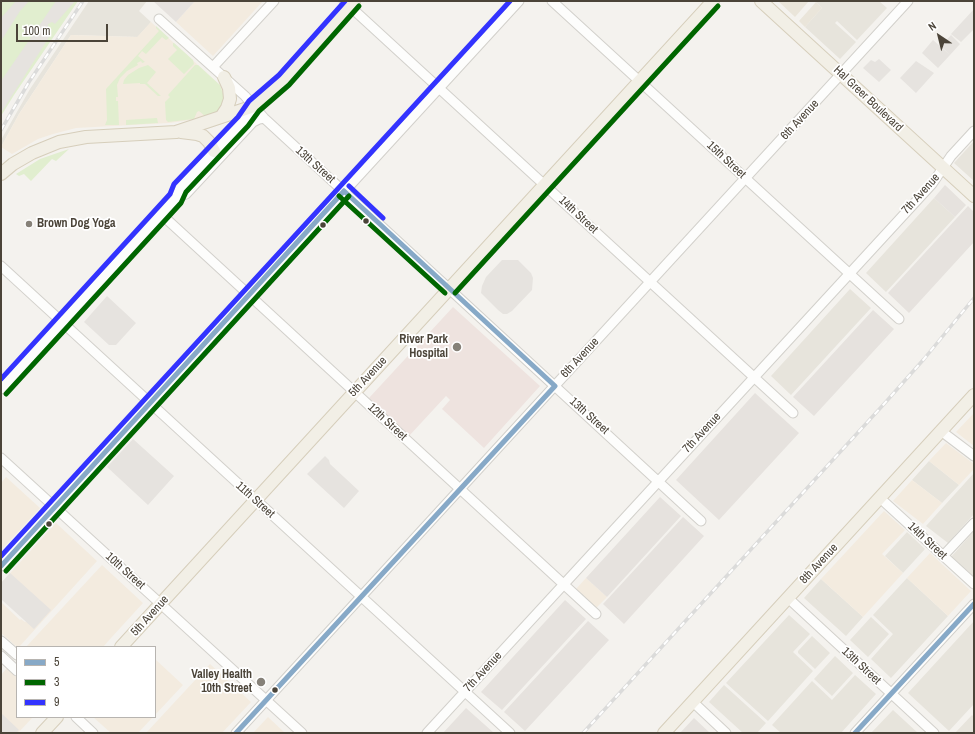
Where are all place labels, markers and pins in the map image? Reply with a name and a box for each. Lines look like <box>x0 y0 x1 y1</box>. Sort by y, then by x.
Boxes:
unlabelled marker <box>361 216 371 226</box>
place label: Brown Dog Yoga <box>37 217 116 231</box>
marker: Brown Dog Yoga <box>24 219 34 229</box>
unlabelled marker <box>318 220 328 230</box>
place label: River Park Hospital <box>399 333 448 361</box>
marker: River Park Hospital <box>451 341 463 353</box>
unlabelled marker <box>44 519 54 529</box>
place label: Valley Health 10th Street <box>191 668 252 696</box>
marker: Valley Health 10th Street <box>255 676 267 688</box>
unlabelled marker <box>270 685 280 695</box>

